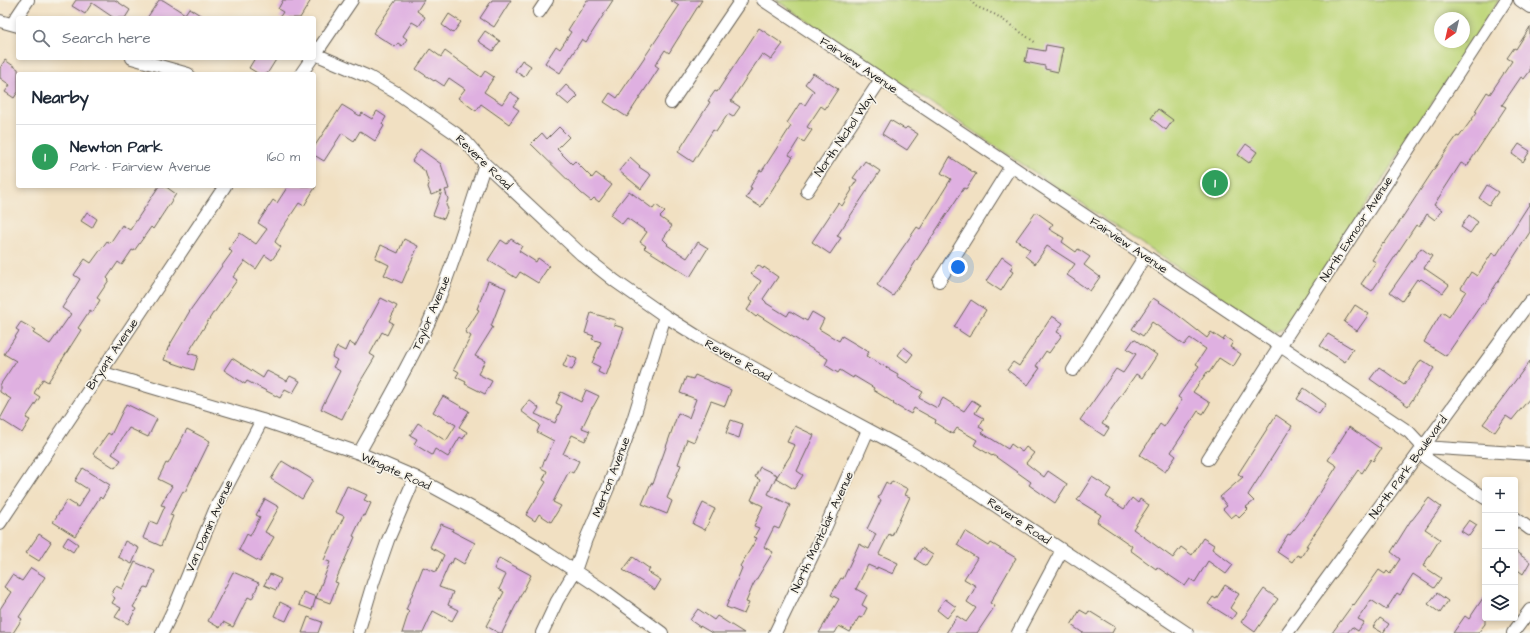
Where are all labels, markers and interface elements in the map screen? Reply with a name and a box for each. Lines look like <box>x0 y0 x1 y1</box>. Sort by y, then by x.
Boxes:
north arrow <box>1434 12 1470 48</box>
search box <box>16 16 316 60</box>
icon: search <box>30 27 52 49</box>
text: Search here <box>62 28 151 49</box>
street label: Fairview Avenue <box>816 33 902 98</box>
text: Nearby <box>32 86 89 110</box>
street label: North Nichol Way <box>810 90 880 181</box>
street label: Revere Road <box>451 131 516 194</box>
text: Newton Park <box>70 137 162 158</box>
text: 1 <box>44 148 46 166</box>
text: 160 m <box>267 148 300 166</box>
text: Park · Fairview Avenue <box>70 158 211 176</box>
pin: 1 <box>1202 168 1228 198</box>
street label: North Exmoor Avenue <box>1316 173 1397 285</box>
street label: Fairview Avenue <box>1086 213 1172 278</box>
your location <box>948 257 968 277</box>
street label: Taylor Avenue <box>408 273 456 353</box>
street label: Bryant Avenue <box>82 315 144 394</box>
street label: Revere Road <box>702 335 774 386</box>
street label: North Park Boulevard <box>1365 412 1452 522</box>
street label: Merton Avenue <box>588 434 635 520</box>
street label: Wingate Road <box>358 448 434 495</box>
street label: North Montclair Avenue <box>787 468 858 596</box>
street label: Van Damin Avenue <box>182 477 238 575</box>
map controls <box>1482 477 1518 621</box>
button: + <box>1482 477 1518 513</box>
street label: Revere Road <box>984 494 1054 549</box>
button: − <box>1482 513 1518 549</box>
button: locate <box>1482 549 1518 585</box>
button: layers <box>1482 585 1518 621</box>

